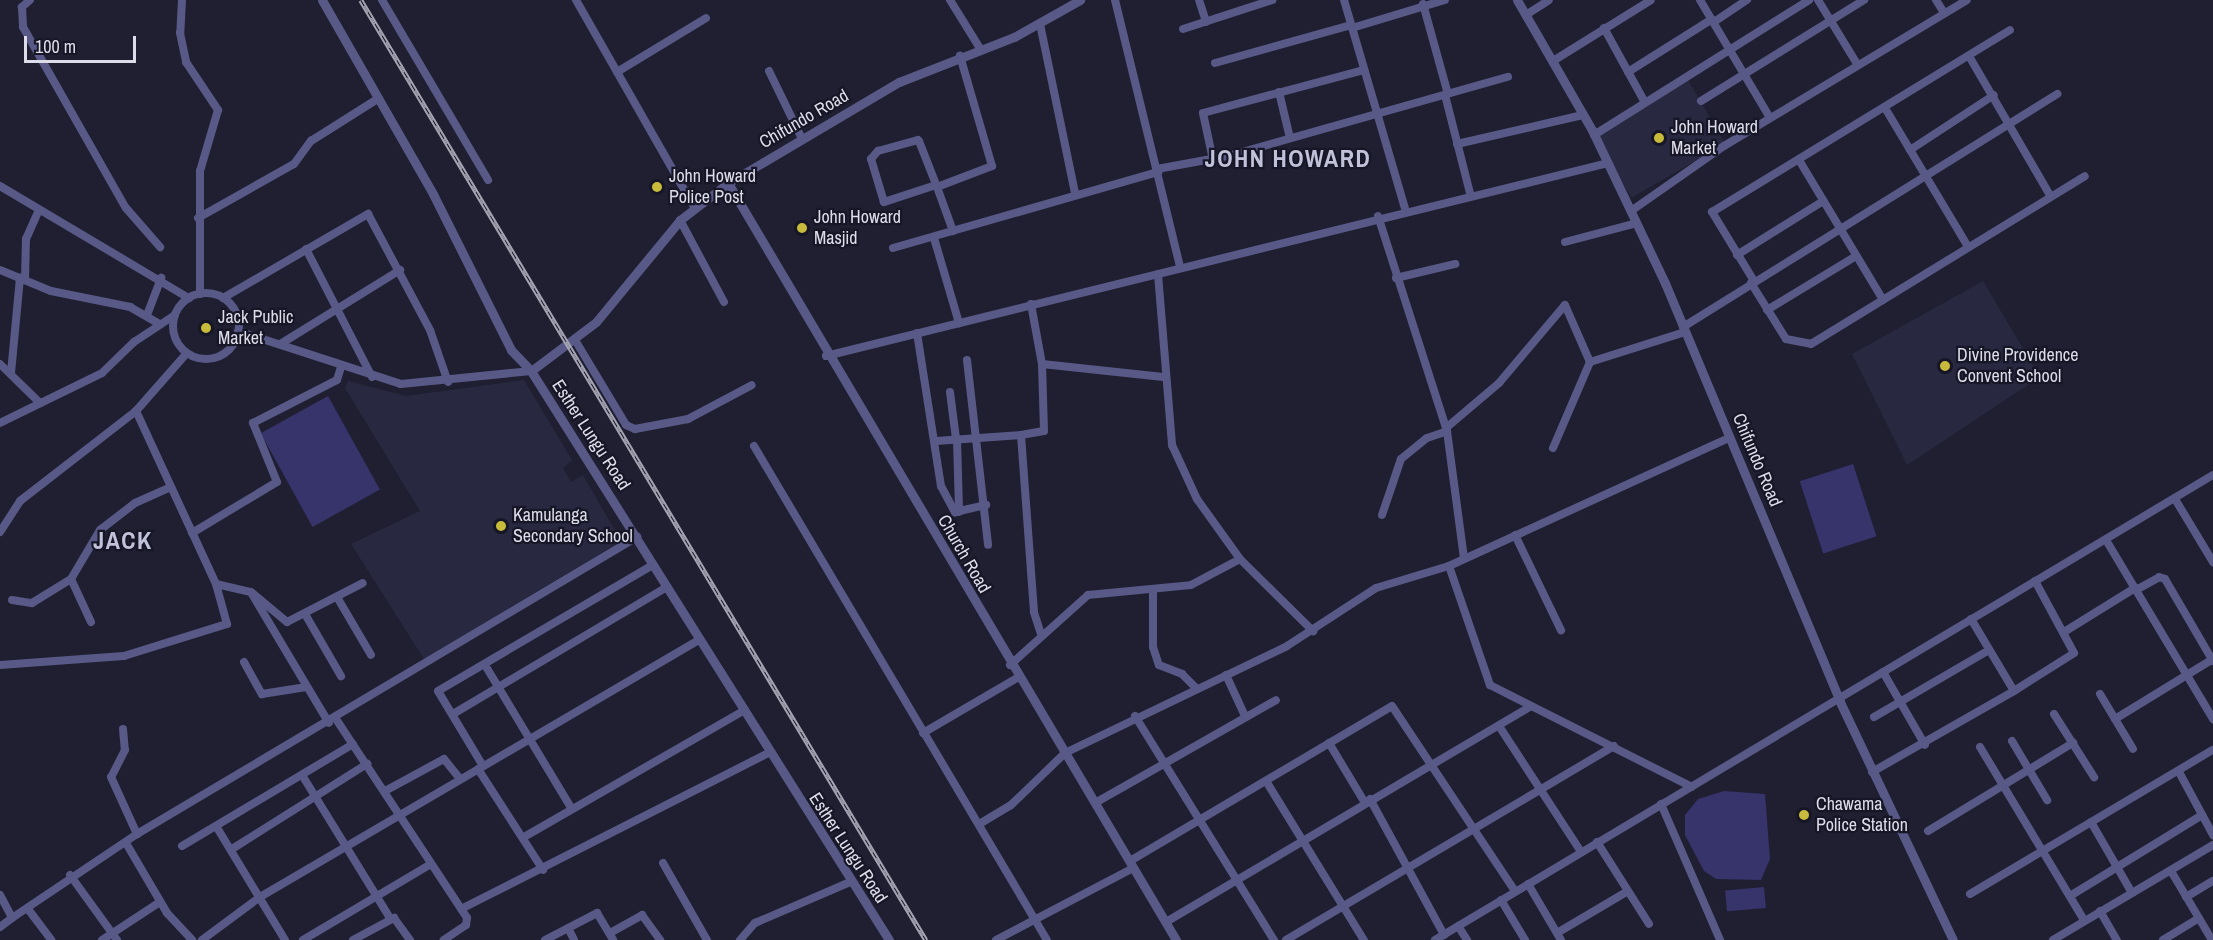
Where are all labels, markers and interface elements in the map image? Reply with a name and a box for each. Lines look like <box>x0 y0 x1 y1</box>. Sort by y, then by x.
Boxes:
scale bar <box>27 24 140 62</box>
text: 100 m <box>35 34 76 59</box>
street label: Chifundo Road <box>756 85 852 153</box>
place label: John Howard Market <box>1671 117 1758 160</box>
marker: John Howard Market <box>1652 131 1666 145</box>
district label: JOHN HOWARD <box>1205 145 1371 173</box>
place label: John Howard Police Post <box>669 166 756 208</box>
marker: John Howard Police Post <box>650 180 664 194</box>
place label: John Howard Masjid <box>814 207 901 250</box>
marker: John Howard Masjid <box>795 221 809 235</box>
place label: Jack Public Market <box>218 307 293 350</box>
marker: Jack Public Market <box>199 321 213 335</box>
place label: Divine Providence Convent School <box>1957 345 2078 388</box>
marker: Divine Providence Convent School <box>1938 359 1952 373</box>
street label: Esther Lungu Road <box>547 376 635 494</box>
street label: Chifundo Road <box>1728 410 1786 510</box>
place label: Kamulanga Secondary School <box>513 505 633 548</box>
street label: Church Road <box>933 511 995 597</box>
marker: Kamulanga Secondary School <box>494 519 508 533</box>
district label: JACK <box>93 527 153 555</box>
street label: Esther Lungu Road <box>804 789 892 907</box>
place label: Chawama Police Station <box>1816 794 1908 836</box>
marker: Chawama Police Station <box>1797 808 1811 822</box>

